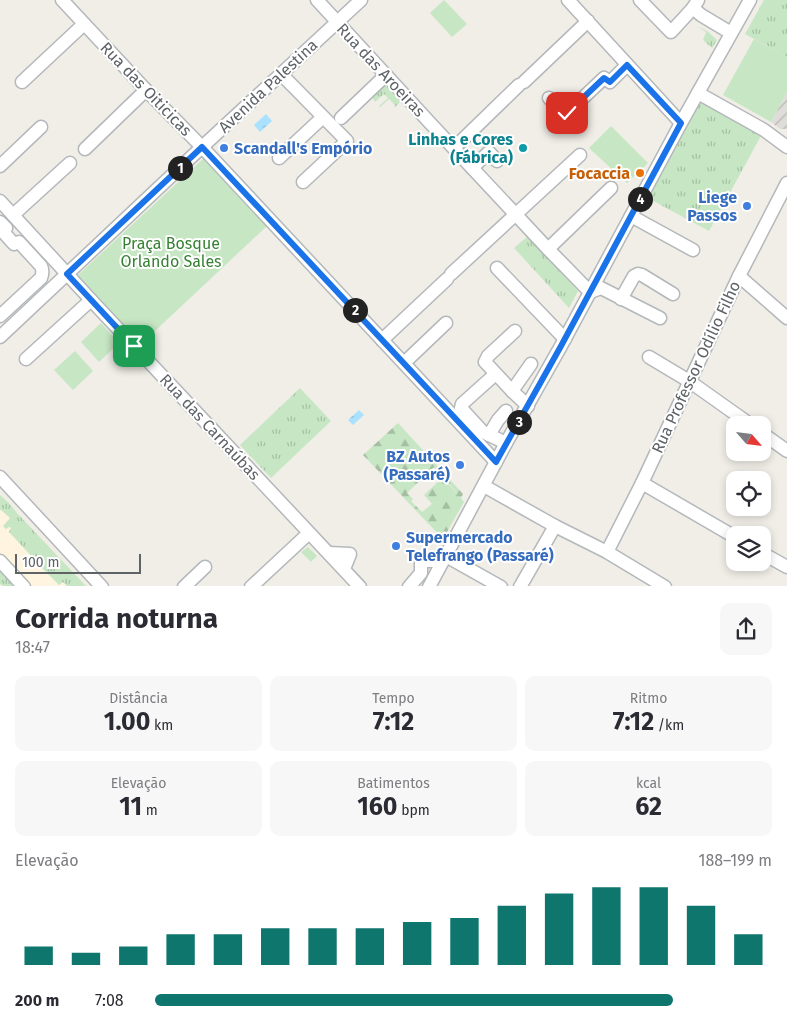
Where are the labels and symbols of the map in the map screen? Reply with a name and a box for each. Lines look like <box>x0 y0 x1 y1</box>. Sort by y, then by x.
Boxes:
street label: Rua das Aroeiras <box>333 19 429 121</box>
street label: Avenida Palestina <box>215 35 321 137</box>
street label: Rua das Oiticicas <box>96 38 196 140</box>
pin <box>546 92 588 134</box>
place label: Linhas e Cores (Fábrica) <box>408 130 513 167</box>
place label: Scandall's Empório <box>234 139 372 158</box>
marker: Scandall's Empório <box>218 142 230 154</box>
marker: Linhas e Cores (Fábrica) <box>517 142 529 154</box>
pin: 1 <box>168 156 192 180</box>
place label: Focaccia <box>569 164 630 183</box>
marker: Focaccia <box>634 167 646 179</box>
pin: 4 <box>628 186 652 212</box>
place label: Liege Passos <box>687 188 737 225</box>
marker: Liege Passos <box>741 200 753 212</box>
park label: Praça Bosque Orlando Sales <box>120 234 222 271</box>
street label: Rua Professor Odílio Filho <box>648 278 744 456</box>
pin: 2 <box>342 298 368 322</box>
pin <box>113 325 155 367</box>
street label: Rua das Carnaúbas <box>156 370 264 484</box>
pin: 3 <box>506 410 532 434</box>
north arrow <box>726 416 771 461</box>
place label: BZ Autos (Passaré) <box>384 447 450 484</box>
marker: BZ Autos (Passaré) <box>454 459 466 471</box>
place label: Supermercado Telefrango (Passaré) <box>406 528 554 565</box>
marker: Supermercado Telefrango (Passaré) <box>390 540 402 552</box>
scale bar <box>15 552 141 575</box>

